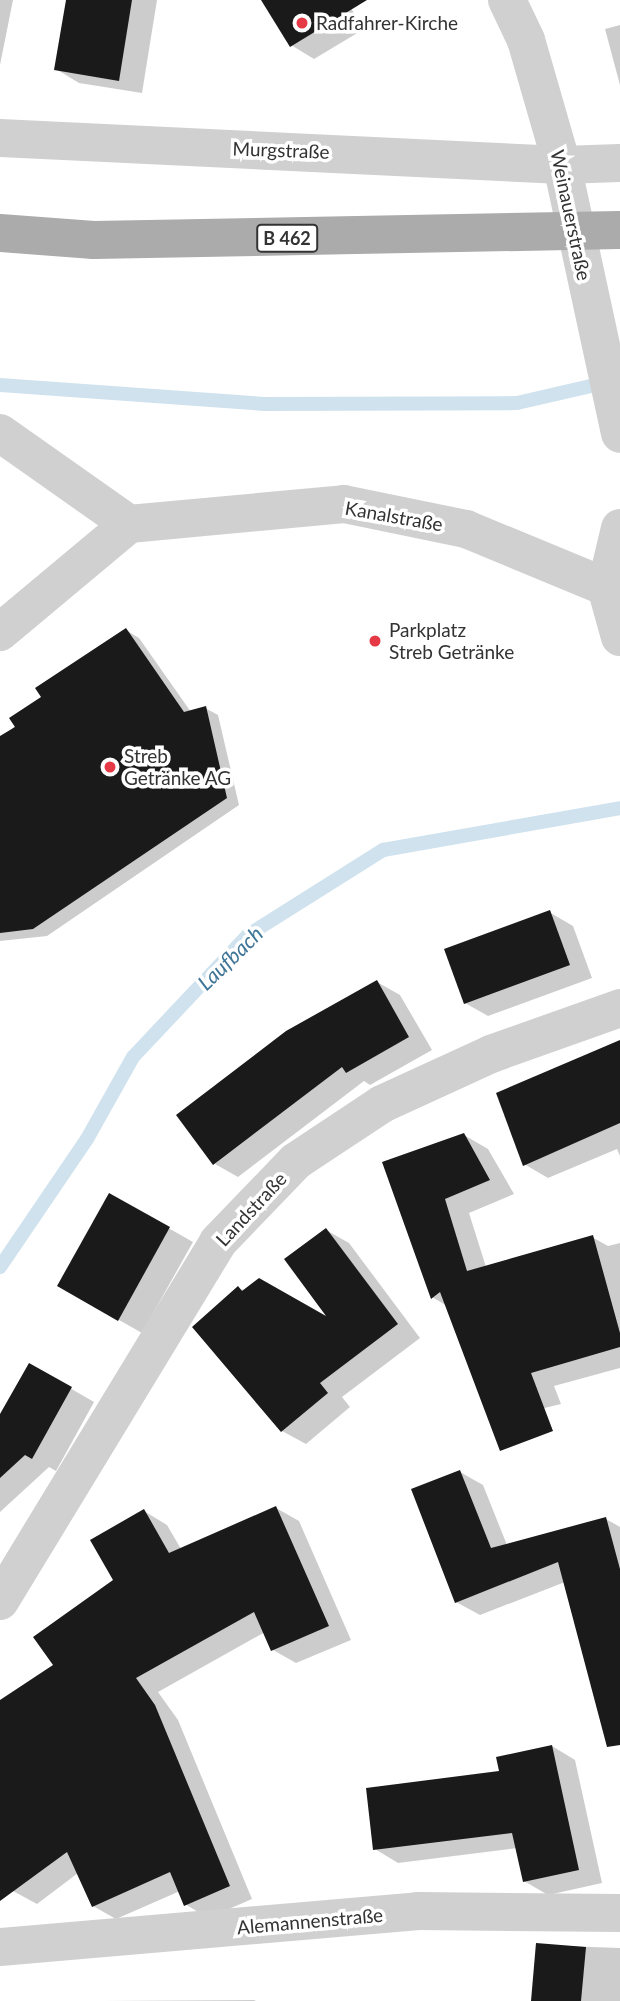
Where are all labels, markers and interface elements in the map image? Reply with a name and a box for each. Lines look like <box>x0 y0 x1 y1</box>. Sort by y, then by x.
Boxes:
place label: Radfahrer-Kirche <box>316 12 458 34</box>
marker: Radfahrer-Kirche <box>294 15 310 31</box>
street label: Murgstraße <box>232 137 330 163</box>
street label: Weinauerstraße <box>546 148 596 282</box>
road number: B 462 <box>256 224 318 252</box>
street label: Kanalstraße <box>343 496 445 536</box>
place label: Parkplatz Streb Getränke <box>389 619 514 663</box>
marker: Parkplatz Streb Getränke <box>367 633 383 649</box>
place label: Streb Getränke AG <box>124 745 232 789</box>
marker: Streb Getränke AG <box>102 759 118 775</box>
water label: Laufbach <box>192 921 268 995</box>
street label: Landstraße <box>211 1167 291 1251</box>
street label: Alemannenstraße <box>236 1903 384 1939</box>

